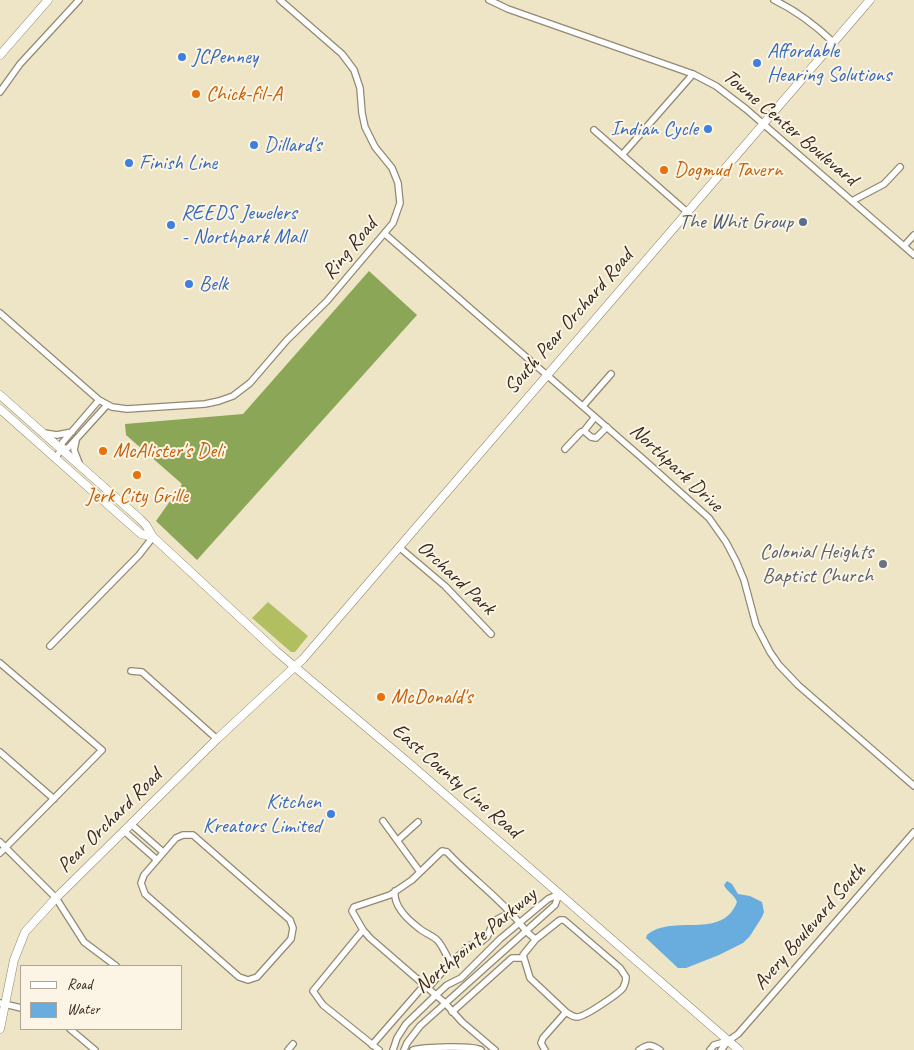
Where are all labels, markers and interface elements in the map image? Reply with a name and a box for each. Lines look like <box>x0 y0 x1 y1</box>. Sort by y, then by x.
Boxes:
place label: Affordable Hearing Solutions <box>767 38 891 88</box>
place label: JCPenney <box>192 44 258 70</box>
marker: JCPenney <box>176 51 188 63</box>
marker: Affordable Hearing Solutions <box>751 57 763 69</box>
street label: Towne Center Boulevard <box>717 64 863 192</box>
place label: Chick-fil-A <box>206 81 282 107</box>
marker: Chick-fil-A <box>190 88 202 100</box>
place label: Indian Cycle <box>610 116 698 142</box>
marker: Indian Cycle <box>702 123 714 135</box>
place label: Dillard's <box>264 132 321 158</box>
marker: Dillard's <box>248 139 260 151</box>
place label: Finish Line <box>139 150 217 176</box>
marker: Finish Line <box>123 157 135 169</box>
place label: Dogmud Tavern <box>674 157 782 183</box>
marker: Dogmud Tavern <box>658 164 670 176</box>
place label: REEDS Jewelers - Northpark Mall <box>181 200 305 250</box>
place label: The Whit Group <box>679 209 793 235</box>
street label: Ring Road <box>317 213 383 285</box>
marker: The Whit Group <box>797 216 809 228</box>
marker: REEDS Jewelers - Northpark Mall <box>165 219 177 231</box>
street label: South Pear Orchard Road <box>499 244 639 400</box>
place label: Belk <box>199 271 228 297</box>
marker: Belk <box>183 278 195 290</box>
street label: Northpark Drive <box>624 418 728 518</box>
place label: McAlister's Deli <box>113 438 224 464</box>
marker: McAlister's Deli <box>97 445 109 457</box>
marker: Jerk City Grille <box>131 469 143 481</box>
place label: Jerk City Grille <box>86 483 188 509</box>
street label: Orchard Park <box>411 535 501 621</box>
place label: Colonial Heights Baptist Church <box>760 539 873 589</box>
marker: Colonial Heights Baptist Church <box>877 558 889 570</box>
place label: McDonald's <box>391 684 472 710</box>
marker: McDonald's <box>375 691 387 703</box>
street label: East County Line Road <box>386 718 526 844</box>
street label: Pear Orchard Road <box>53 764 167 878</box>
place label: Kitchen Kreators Limited <box>203 789 321 839</box>
marker: Kitchen Kreators Limited <box>325 808 337 820</box>
street label: Avery Boulevard South <box>748 859 872 995</box>
street label: Northpointe Parkway <box>410 883 542 999</box>
legend <box>20 965 182 1030</box>
text: Road <box>67 975 92 994</box>
text: Water <box>67 1000 100 1019</box>

